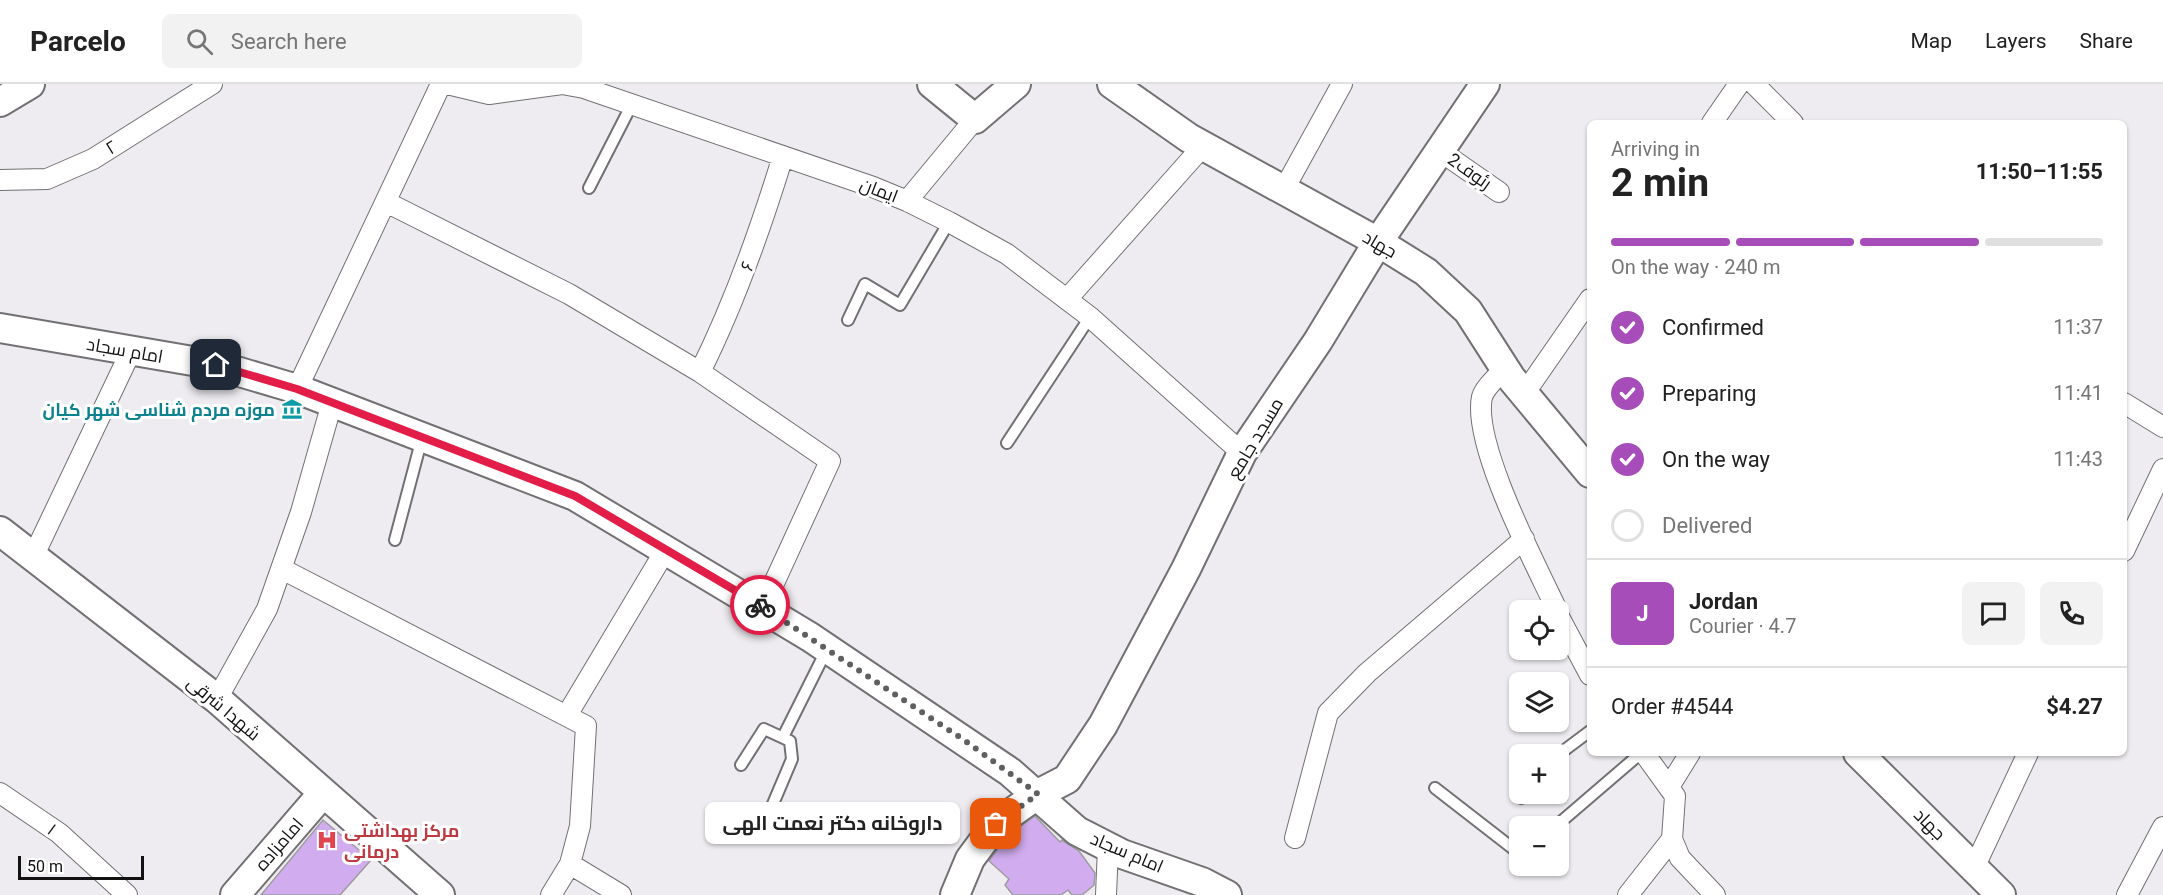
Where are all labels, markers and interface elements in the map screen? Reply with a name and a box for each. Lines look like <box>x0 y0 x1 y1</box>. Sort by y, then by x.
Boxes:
search box <box>162 14 582 68</box>
text: Parcelo <box>30 25 126 58</box>
icon: search <box>183 25 216 58</box>
text: Search here <box>231 29 347 54</box>
text: Map <box>1910 29 1952 53</box>
text: Layers <box>1985 29 2046 53</box>
text: Share <box>2079 29 2133 53</box>
street label: ۲ <box>101 136 121 158</box>
text: Arriving in <box>1611 137 1700 161</box>
street label: رئوف2 <box>1443 148 1496 194</box>
text: 11:50–11:55 <box>1976 159 2103 184</box>
text: 2 min <box>1611 160 1709 206</box>
street label: ایمان <box>857 173 901 208</box>
street label: جهاد <box>1359 226 1401 263</box>
text: On the way · 240 m <box>1611 255 1780 279</box>
street label: ۶ <box>736 258 758 274</box>
icon: check <box>1611 311 1644 344</box>
text: Confirmed <box>1662 315 1764 340</box>
text: 11:37 <box>2053 315 2103 339</box>
street label: امام سجاد <box>85 333 165 369</box>
pin <box>190 339 241 390</box>
icon: home <box>199 348 232 381</box>
icon: check <box>1611 377 1644 410</box>
text: Preparing <box>1662 381 1756 406</box>
text: 11:41 <box>2053 381 2103 405</box>
street label: مسجد جامع <box>1223 394 1289 483</box>
museum icon: موزه مردم شناسی شهر کیان <box>280 397 304 421</box>
place label: موزه مردم شناسی شهر کیان <box>43 399 275 422</box>
icon: check <box>1611 443 1644 476</box>
text: On the way <box>1662 447 1770 472</box>
text: 11:43 <box>2053 447 2103 471</box>
text: Delivered <box>1662 513 1752 538</box>
courier <box>730 575 790 635</box>
button: chat <box>1962 582 2025 645</box>
button: phone <box>2040 582 2103 645</box>
icon: bike <box>744 589 777 622</box>
text: Jordan <box>1689 589 1758 614</box>
map controls <box>1509 600 1569 876</box>
button: locate <box>1509 600 1569 660</box>
text: J <box>1636 601 1649 626</box>
text: Courier · 4.7 <box>1689 614 1796 638</box>
street label: شهدا شرقی <box>183 671 265 745</box>
button: layers <box>1509 672 1569 732</box>
text: Order #4544 <box>1611 694 1733 719</box>
text: $4.27 <box>2046 694 2103 719</box>
button: + <box>1509 744 1569 804</box>
pin <box>970 798 1021 849</box>
callout: داروخانه دکتر نعمت الهی <box>705 803 960 845</box>
street label: جهاد <box>1909 804 1950 845</box>
icon: bag <box>979 807 1012 840</box>
text: داروخانه دکتر نعمت الهی <box>723 811 942 835</box>
street label: امامزاده <box>251 813 308 875</box>
button: − <box>1509 816 1569 876</box>
street label: ۱ <box>44 819 60 839</box>
place label: مرکز بهداشتی درمانی <box>344 820 459 863</box>
street label: امام سجاد <box>1087 827 1167 879</box>
hospital icon: مرکز بهداشتی درمانی <box>315 828 339 852</box>
scale bar <box>18 853 144 880</box>
text: 50 m <box>27 857 63 876</box>

